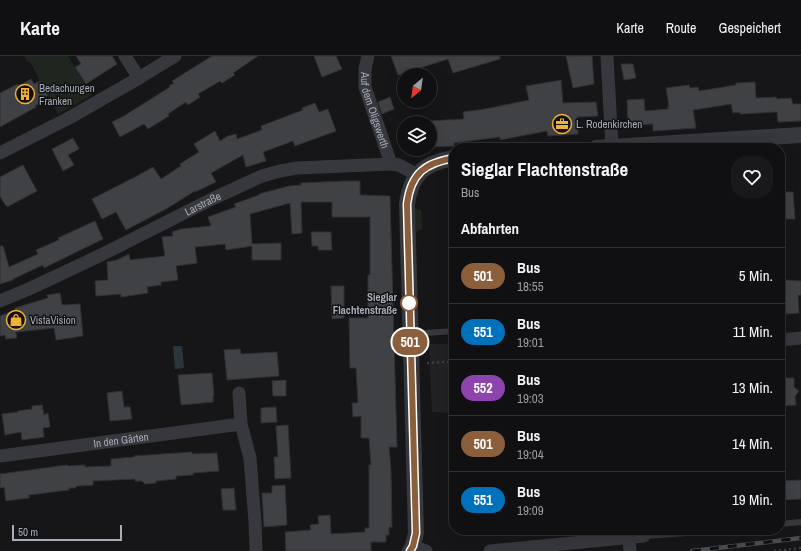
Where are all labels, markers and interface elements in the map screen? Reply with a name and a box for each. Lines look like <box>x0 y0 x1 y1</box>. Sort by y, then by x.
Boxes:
text: Karte <box>20 15 60 41</box>
text: Karte <box>616 19 644 37</box>
text: Route <box>666 19 696 37</box>
text: Gespeichert <box>718 19 781 37</box>
north arrow <box>397 68 437 108</box>
map controls <box>397 68 437 156</box>
street label: Auf dem Oligswerth <box>358 71 392 150</box>
place label: Bedachungen Franken <box>39 81 95 108</box>
building icon: Bedachungen Franken <box>14 83 36 105</box>
office icon: L. Rodenkirchen <box>551 113 573 135</box>
button: layers <box>397 116 437 156</box>
place label: L. Rodenkirchen <box>576 117 642 131</box>
text: Sieglar Flachtenstraße <box>461 156 628 182</box>
button: heart <box>731 156 773 198</box>
text: Bus <box>461 184 479 201</box>
street label: Larstraße <box>182 189 223 219</box>
text: Abfahrten <box>461 218 519 239</box>
text: Bus <box>517 257 540 278</box>
text: 5 Min. <box>739 265 773 286</box>
text: 501 <box>473 267 493 285</box>
text: 18:55 <box>517 278 544 295</box>
place label: Sieglar Flachtenstraße <box>333 290 397 317</box>
marker: Sieglar Flachtenstraße <box>400 294 418 312</box>
shop icon: VistaVision <box>5 309 27 331</box>
place label: VistaVision <box>30 313 76 327</box>
text: Bus <box>517 313 540 334</box>
text: 11 Min. <box>733 321 773 342</box>
text: 551 <box>473 323 493 341</box>
line badge: 501 <box>387 329 433 355</box>
text: 501 <box>400 333 420 351</box>
text: 19:01 <box>517 334 544 351</box>
text: Bus <box>517 369 540 390</box>
text: 13 Min. <box>732 377 773 398</box>
text: 552 <box>473 379 493 397</box>
text: 19:03 <box>517 390 544 407</box>
text: Bus <box>517 425 540 446</box>
street label: In den Gärten <box>93 429 149 451</box>
text: 14 Min. <box>732 433 773 454</box>
text: 501 <box>473 435 493 453</box>
text: 19:04 <box>517 446 544 463</box>
text: Bus <box>517 481 540 502</box>
text: 19 Min. <box>732 489 773 510</box>
text: 551 <box>473 491 493 509</box>
text: 19:09 <box>517 502 544 519</box>
scale bar <box>12 523 122 542</box>
text: 50 m <box>18 525 38 539</box>

